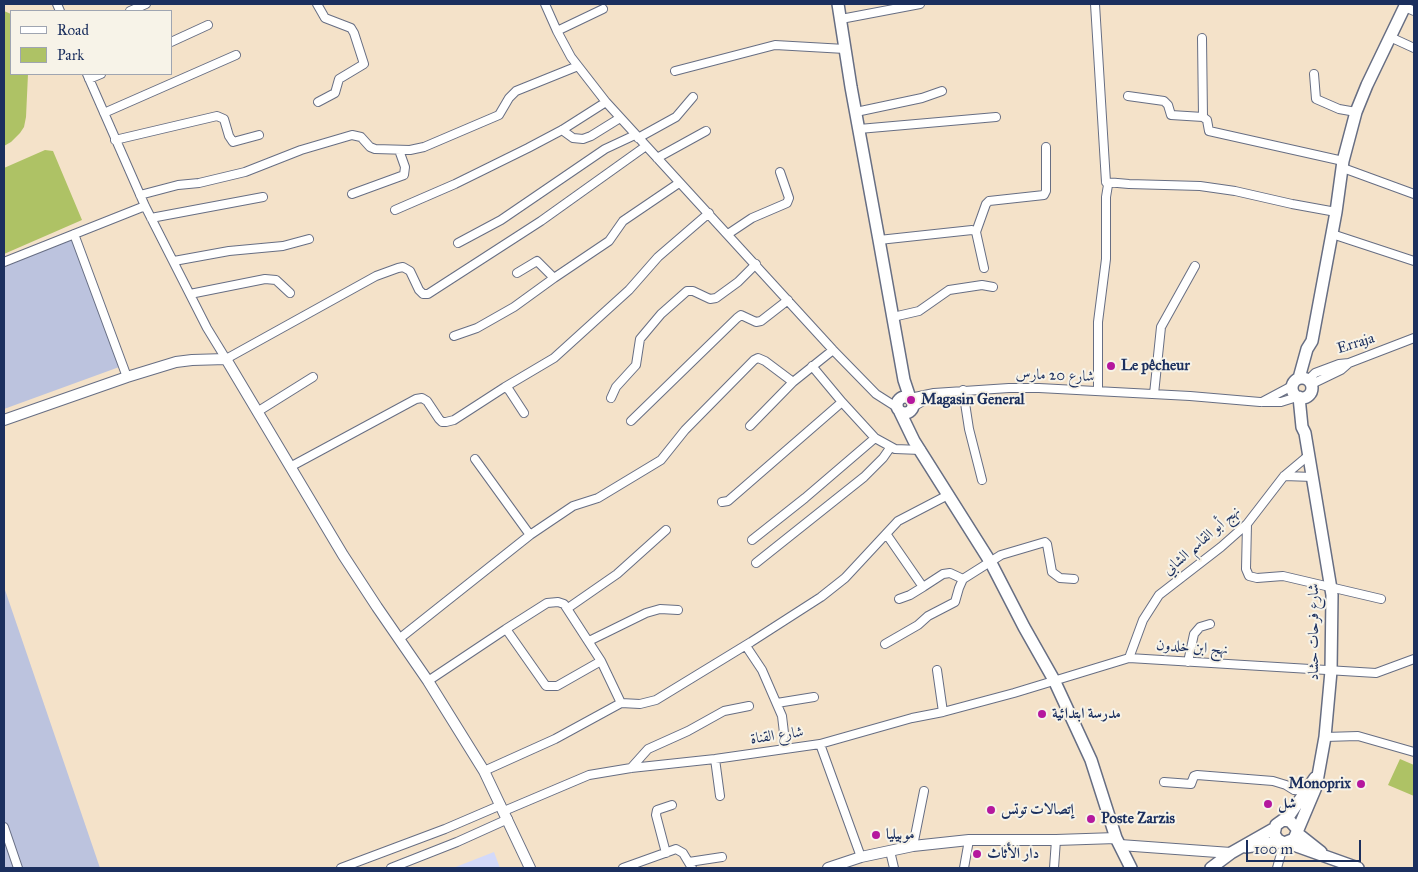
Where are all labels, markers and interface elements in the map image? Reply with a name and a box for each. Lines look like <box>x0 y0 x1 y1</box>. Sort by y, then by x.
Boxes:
legend <box>10 10 172 75</box>
text: Road <box>57 21 89 39</box>
text: Park <box>57 46 84 64</box>
street label: Erraja <box>1335 330 1377 358</box>
place label: Le pêcheur <box>1121 357 1190 375</box>
marker: Le pêcheur <box>1105 360 1117 372</box>
street label: شارع 20 مارس <box>1015 366 1095 386</box>
place label: Magasin General <box>921 391 1025 409</box>
marker: Magasin General <box>905 394 917 406</box>
street label: نهج أبو القاسم الشابي <box>1160 503 1244 579</box>
street label: شارع فرحات حشاد <box>1305 583 1323 681</box>
street label: نهج ابن خلدون <box>1155 637 1229 659</box>
place label: مدرسة ابتدائية <box>1052 705 1121 723</box>
marker: مدرسة ابتدائية <box>1036 708 1048 720</box>
street label: شارع القناة <box>749 723 805 749</box>
place label: Monoprix <box>1288 775 1351 793</box>
marker: Monoprix <box>1355 778 1367 790</box>
place label: شل <box>1278 795 1296 813</box>
marker: شل <box>1262 798 1274 810</box>
place label: إتصالات توتس <box>1001 801 1074 819</box>
marker: إتصالات توتس <box>985 804 997 816</box>
place label: Poste Zarzis <box>1101 810 1175 828</box>
marker: Poste Zarzis <box>1085 813 1097 825</box>
place label: موبيليا <box>886 826 915 844</box>
marker: موبيليا <box>870 829 882 841</box>
scale bar <box>1248 830 1363 862</box>
text: 100 m <box>1254 840 1293 858</box>
place label: دار الأثاث <box>987 845 1039 863</box>
marker: دار الأثاث <box>971 848 983 860</box>

